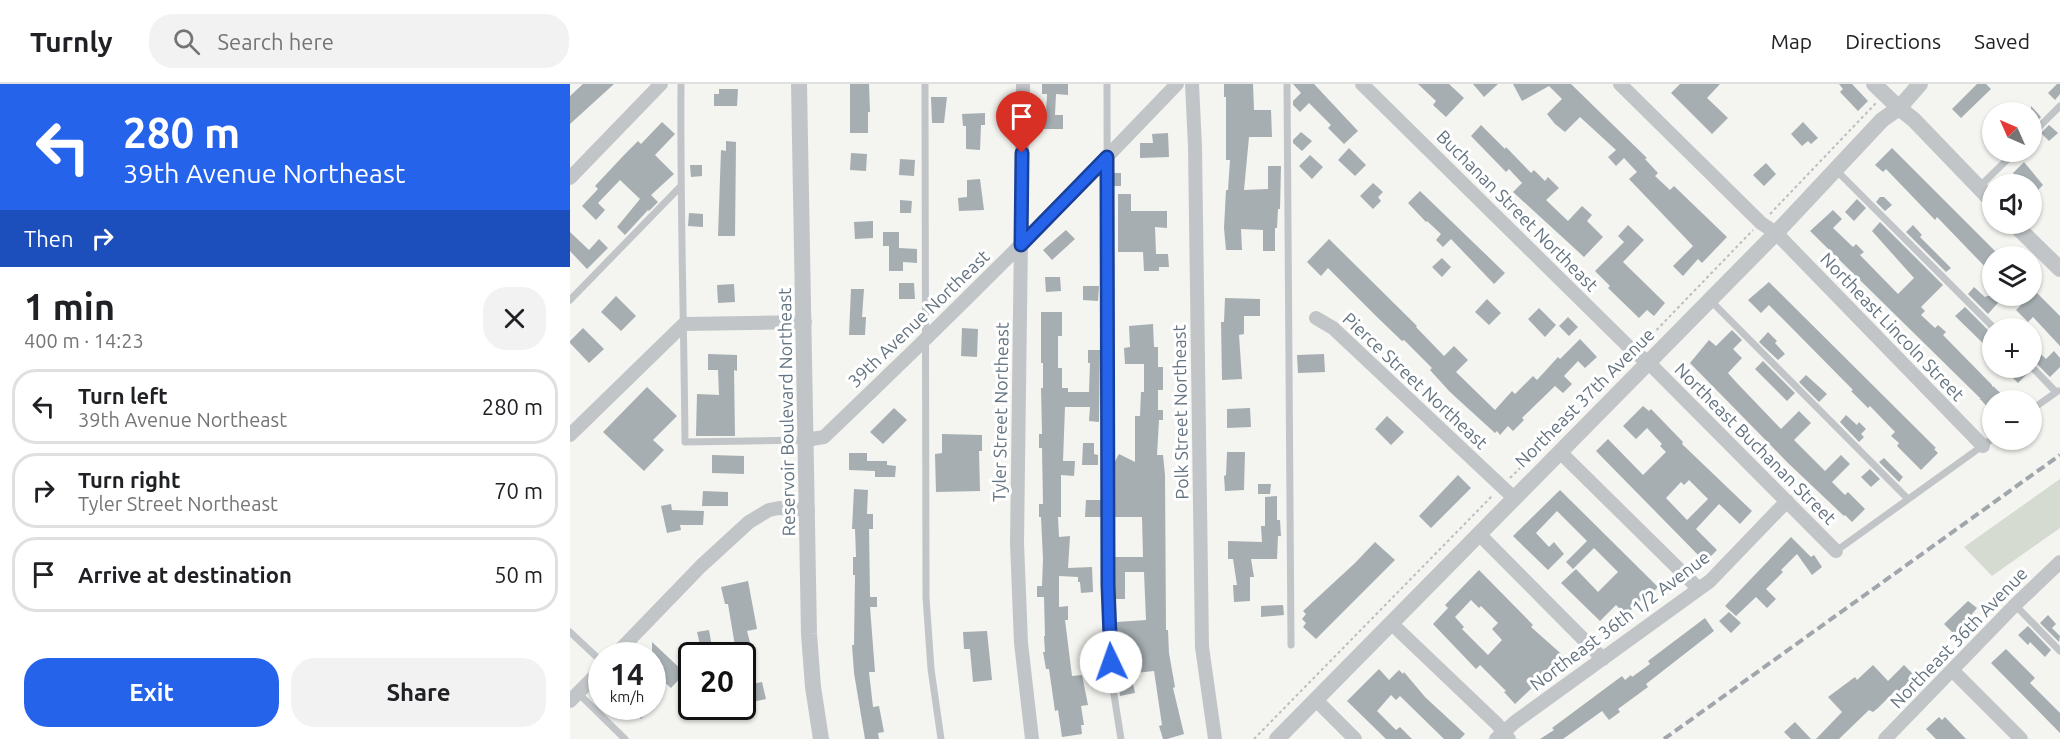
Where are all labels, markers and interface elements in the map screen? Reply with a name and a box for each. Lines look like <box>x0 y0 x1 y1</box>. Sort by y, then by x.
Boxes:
search box <box>149 14 569 68</box>
icon: search <box>170 25 203 58</box>
text: Turnly <box>30 26 113 57</box>
text: Search here <box>218 29 334 54</box>
text: Map <box>1771 29 1812 53</box>
text: Directions <box>1845 29 1941 53</box>
text: Saved <box>1974 29 2030 53</box>
pin <box>996 91 1047 153</box>
icon: arrive <box>1005 100 1038 133</box>
north arrow <box>1982 102 2042 162</box>
map controls <box>1982 102 2042 450</box>
icon: left <box>24 108 102 186</box>
text: 280 m <box>123 109 240 156</box>
street label: Buchanan Street Northeast <box>1433 126 1602 295</box>
text: 39th Avenue Northeast <box>123 158 405 188</box>
button: sound <box>1982 174 2042 234</box>
icon: right <box>86 222 119 255</box>
text: Then <box>24 226 74 251</box>
street label: 39th Avenue Northeast <box>844 246 993 391</box>
button: layers <box>1982 246 2042 306</box>
street label: Northeast Lincoln Street <box>1817 248 1969 404</box>
text: 1 min <box>24 286 115 327</box>
button: close <box>483 287 546 350</box>
street label: Reservoir Boulevard Northeast <box>774 288 798 537</box>
street label: Pierce Street Northeast <box>1339 308 1492 452</box>
button: + <box>1982 318 2042 378</box>
street label: Tyler Street Northeast <box>988 322 1012 502</box>
street label: Polk Street Northeast <box>1168 324 1192 500</box>
street label: Northeast 37th Avenue <box>1511 324 1658 471</box>
text: 400 m · 14:23 <box>24 329 144 352</box>
street label: Northeast Buchanan Street <box>1671 359 1840 528</box>
text: Turn left <box>78 383 168 408</box>
icon: left <box>27 390 60 423</box>
button: − <box>1982 390 2042 450</box>
text: 280 m <box>482 394 543 419</box>
text: 39th Avenue Northeast <box>78 408 287 431</box>
text: Turn right <box>78 467 180 492</box>
icon: right <box>27 474 60 507</box>
text: 70 m <box>494 478 543 503</box>
text: Tyler Street Northeast <box>78 492 278 515</box>
street label: Northeast 36th 1/2 Avenue <box>1526 546 1713 694</box>
icon: arrive <box>27 558 60 591</box>
text: Arrive at destination <box>78 562 292 587</box>
text: 50 m <box>494 562 543 587</box>
street label: Northeast 36th Avenue <box>1886 563 2031 712</box>
position arrow <box>1079 630 1143 694</box>
speed limit sign: 20 <box>678 642 756 720</box>
text: 14 <box>610 657 644 691</box>
button: Exit <box>24 658 279 727</box>
button: Share <box>291 658 546 727</box>
text: km/h <box>610 688 644 705</box>

